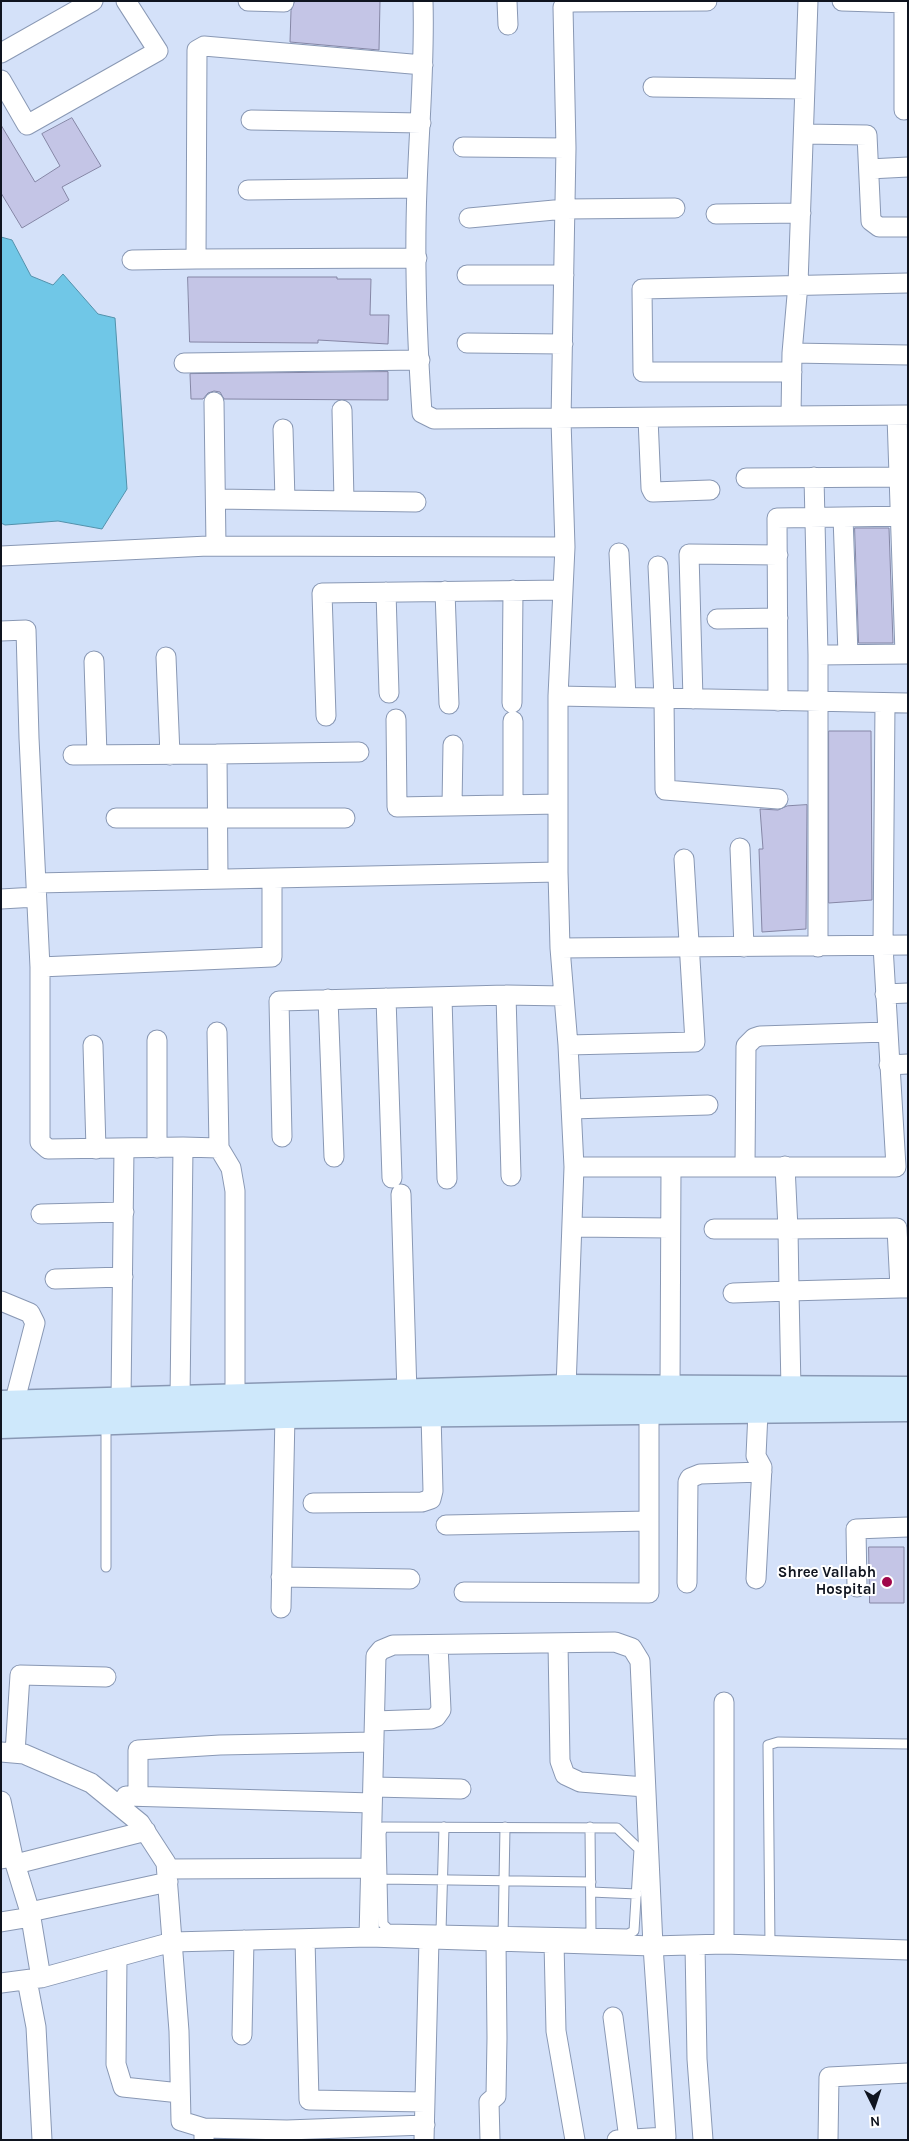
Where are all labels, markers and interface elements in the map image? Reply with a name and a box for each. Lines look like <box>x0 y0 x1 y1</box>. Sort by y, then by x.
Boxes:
place label: Shree Vallabh Hospital <box>778 1564 876 1599</box>
marker: Shree Vallabh Hospital <box>880 1575 894 1589</box>
north arrow <box>849 2081 899 2131</box>
text: N <box>869 2113 881 2130</box>

